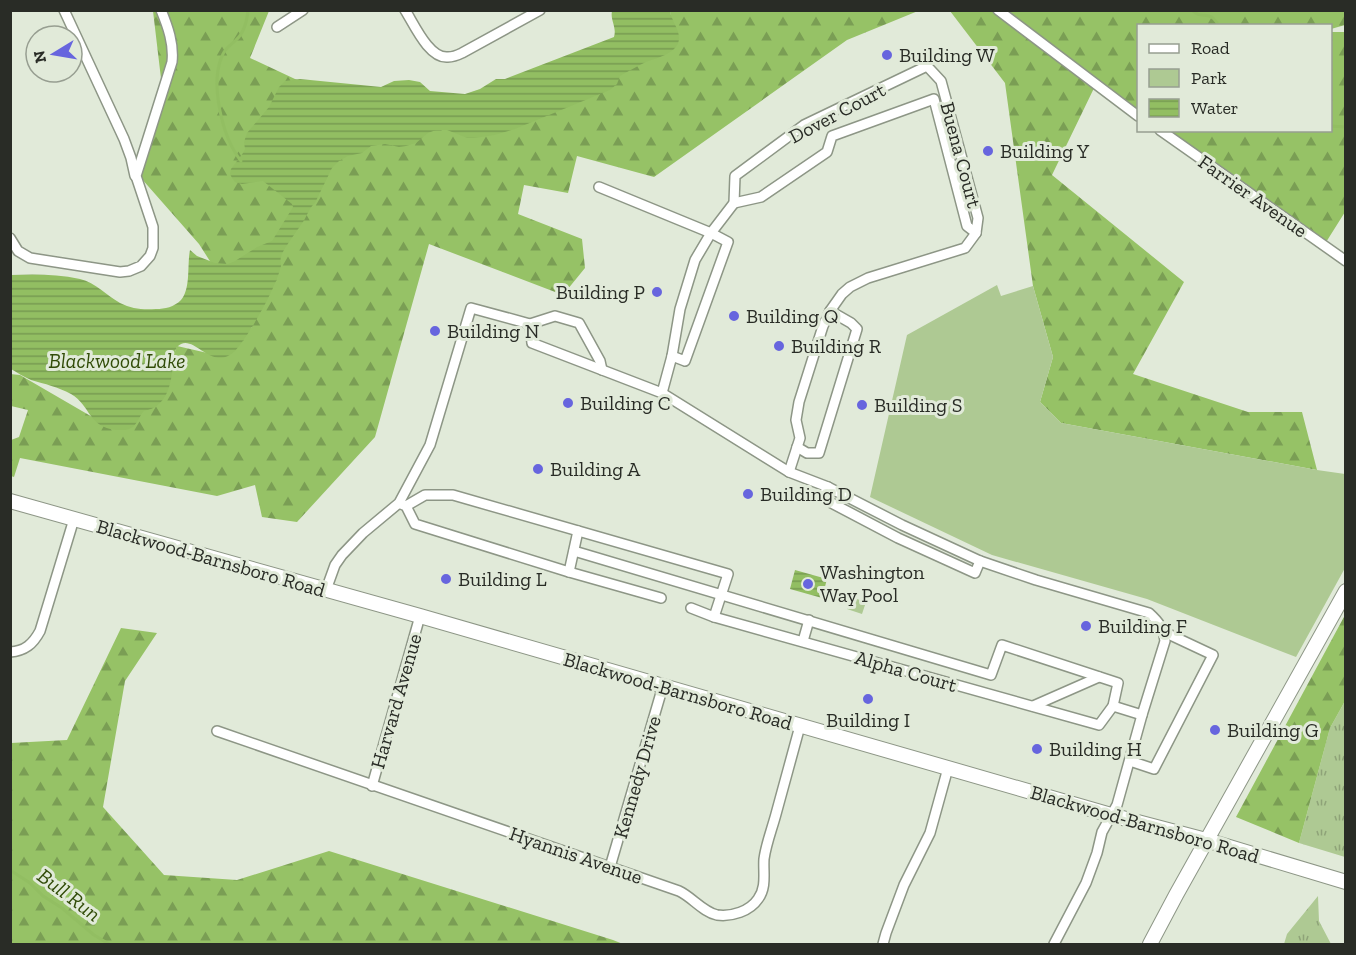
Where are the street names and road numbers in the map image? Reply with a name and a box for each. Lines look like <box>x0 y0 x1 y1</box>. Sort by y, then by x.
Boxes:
street label: Dover Court <box>785 77 890 149</box>
street label: Buena Court <box>935 99 987 211</box>
street label: Farrier Avenue <box>1194 150 1312 242</box>
street label: Blackwood-Barnsboro Road <box>94 514 328 602</box>
street label: Harvard Avenue <box>365 631 427 771</box>
street label: Alpha Court <box>852 645 960 697</box>
street label: Blackwood-Barnsboro Road <box>561 647 795 735</box>
street label: Kennedy Drive <box>608 713 666 841</box>
street label: Blackwood-Barnsboro Road <box>1028 780 1262 868</box>
street label: Hyannis Avenue <box>506 821 646 889</box>

